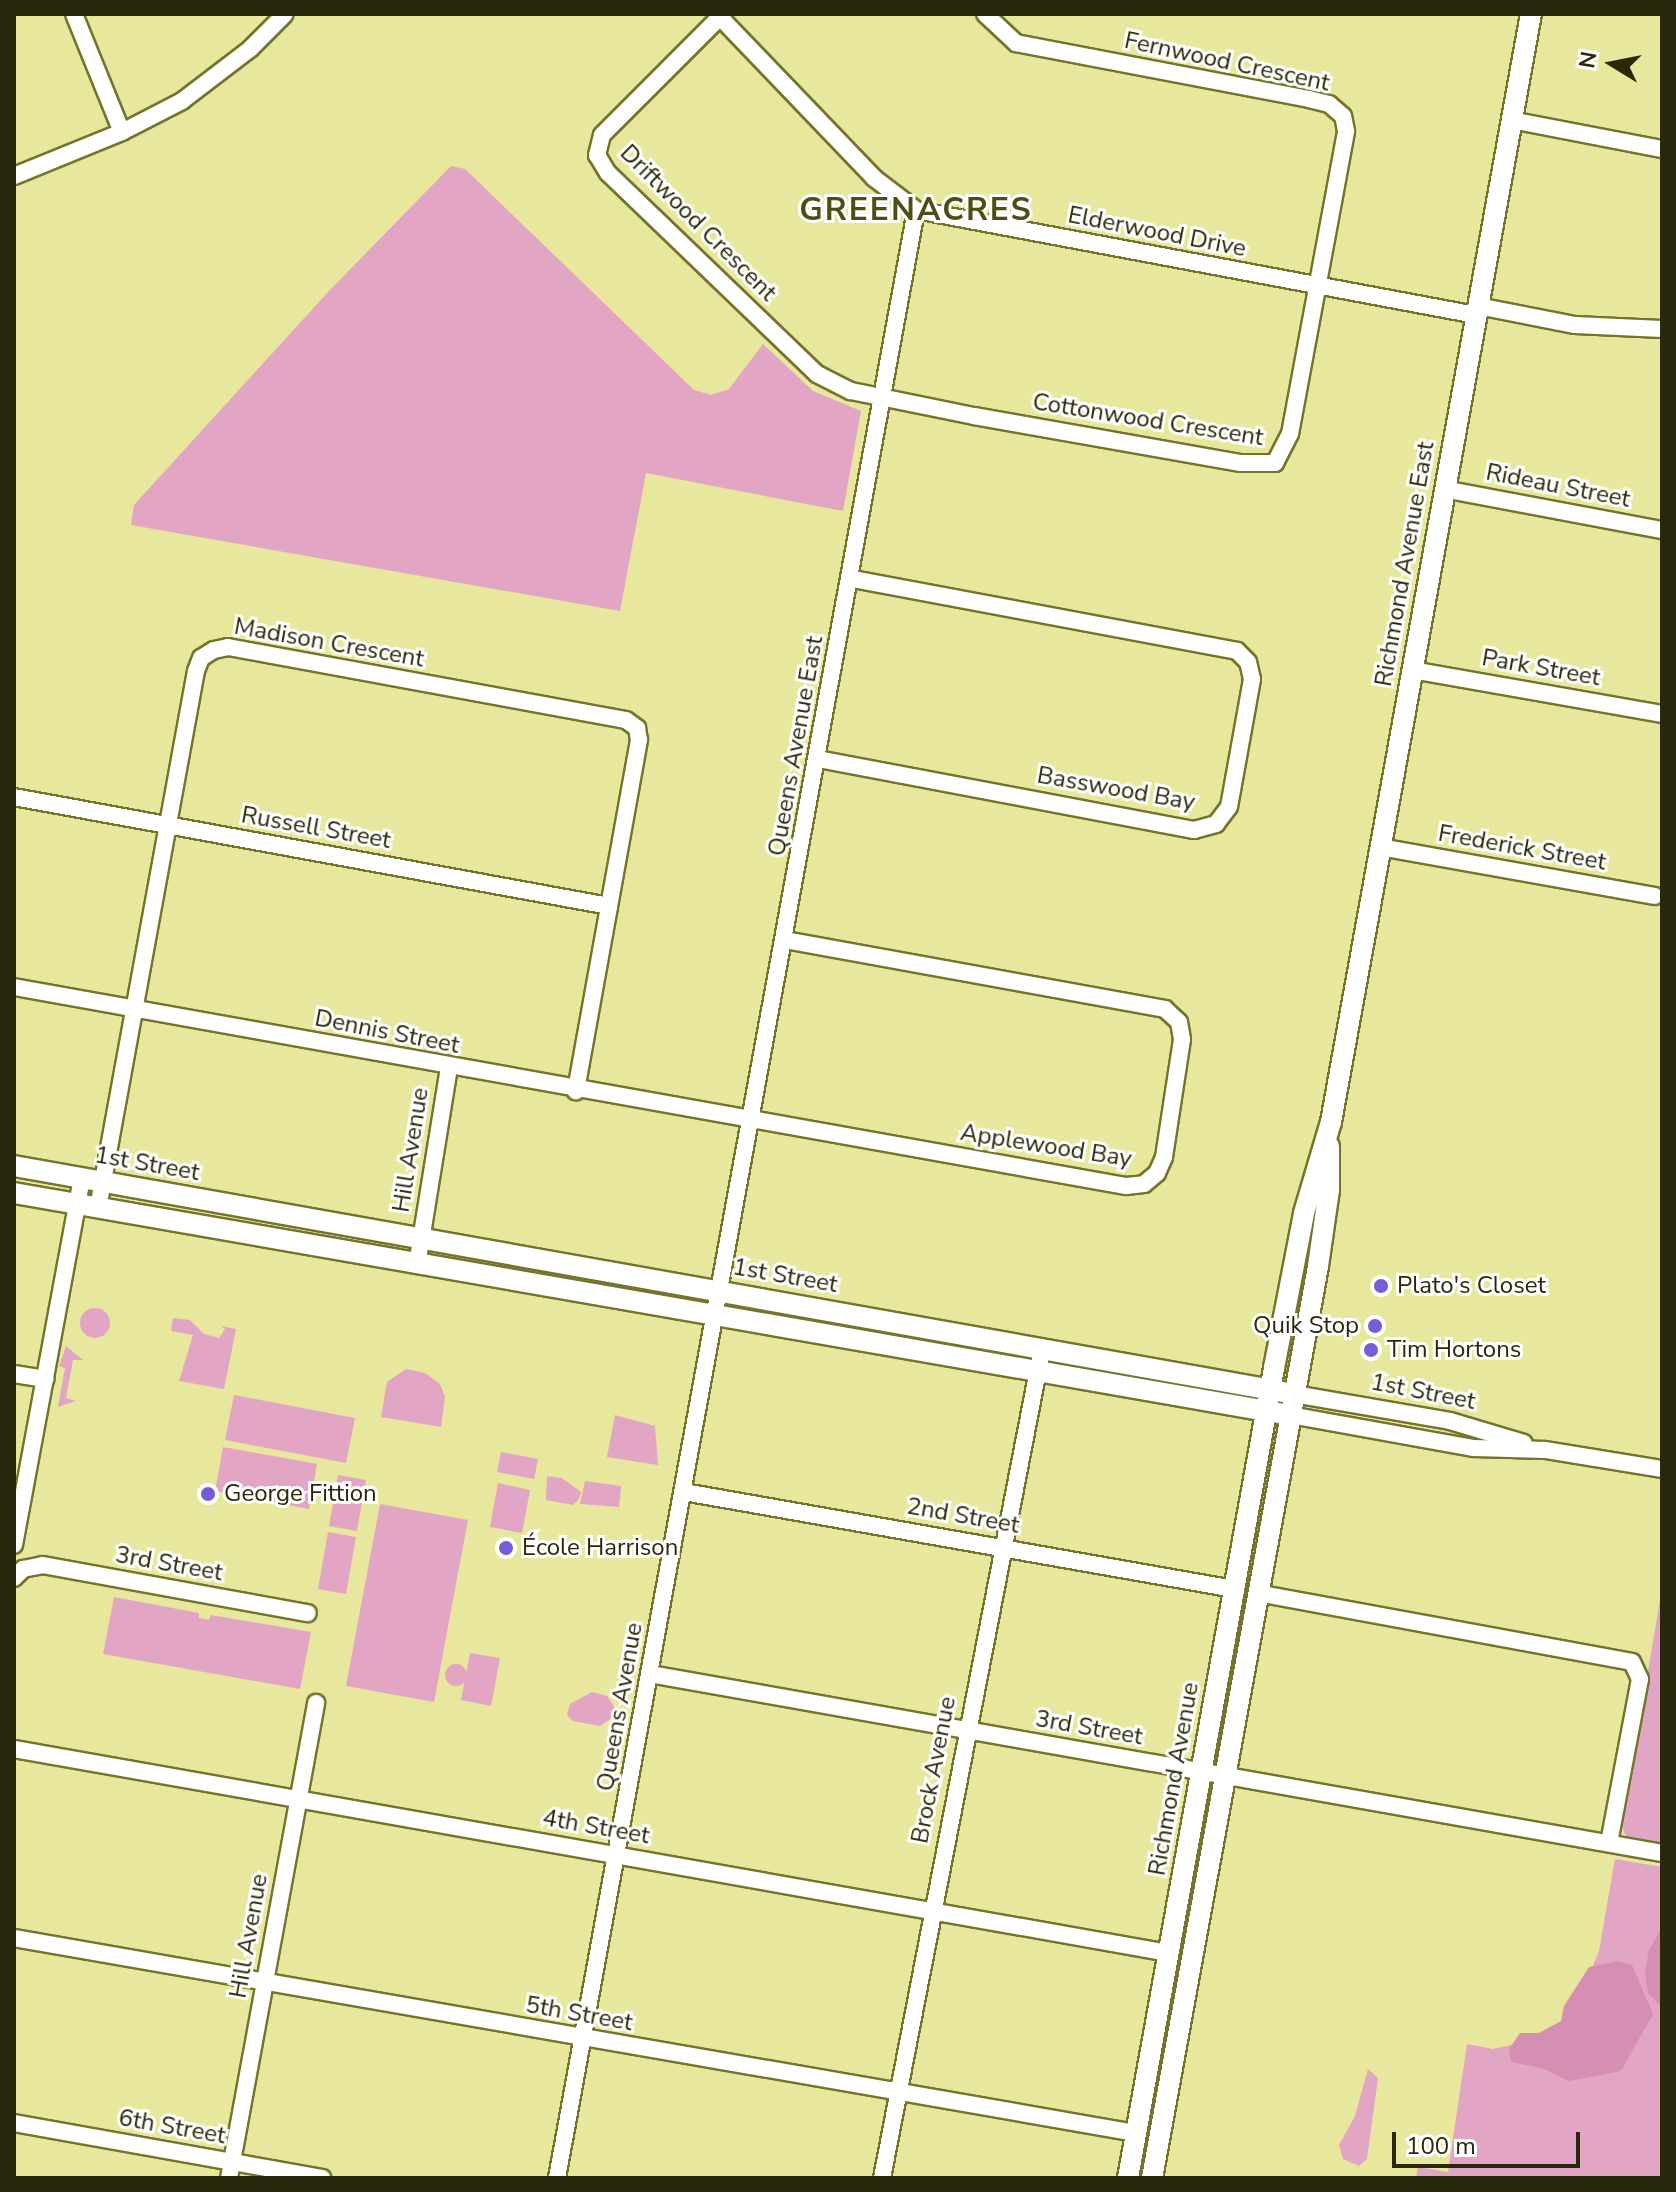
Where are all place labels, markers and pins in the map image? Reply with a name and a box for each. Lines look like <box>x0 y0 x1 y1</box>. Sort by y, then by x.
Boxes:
place label: Plato's Closet <box>1397 1272 1546 1300</box>
marker: Plato's Closet <box>1372 1277 1390 1295</box>
place label: Quik Stop <box>1253 1312 1359 1340</box>
marker: Quik Stop <box>1366 1317 1384 1335</box>
place label: Tim Hortons <box>1387 1336 1521 1364</box>
marker: Tim Hortons <box>1362 1341 1380 1359</box>
place label: George Fittion <box>224 1480 377 1508</box>
marker: George Fittion <box>199 1485 217 1503</box>
place label: École Harrison <box>522 1534 678 1562</box>
marker: École Harrison <box>497 1539 515 1557</box>

